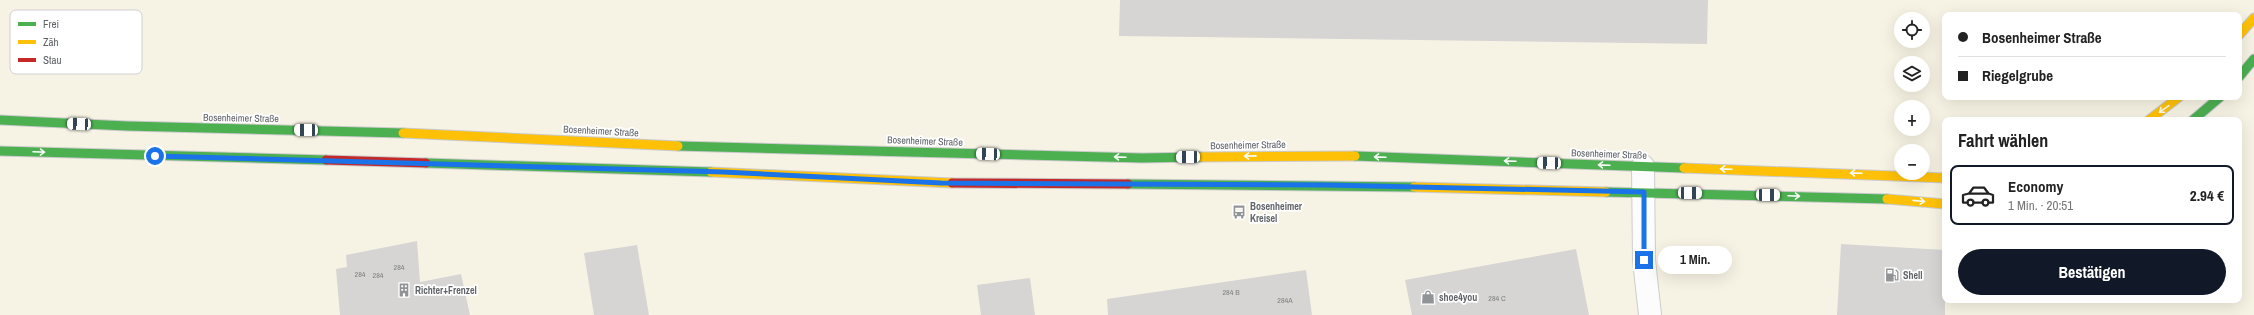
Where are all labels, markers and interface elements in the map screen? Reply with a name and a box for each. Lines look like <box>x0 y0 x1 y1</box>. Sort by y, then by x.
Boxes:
legend <box>10 10 142 74</box>
map controls <box>1894 12 1930 180</box>
button: locate <box>1894 12 1930 48</box>
text: Frei <box>43 17 59 31</box>
text: Bosenheimer Straße <box>1982 27 2102 48</box>
text: Zäh <box>43 35 59 49</box>
text: Stau <box>43 53 62 67</box>
button: layers <box>1894 56 1930 92</box>
text: Riegelgrube <box>1982 65 2053 86</box>
button: + <box>1894 100 1930 136</box>
one-way arrow <box>2159 105 2170 113</box>
street label: Bosenheimer Straße <box>203 111 279 125</box>
car <box>67 117 91 131</box>
street label: Bosenheimer Straße <box>563 123 640 139</box>
car <box>294 124 318 136</box>
text: Fahrt wählen <box>1958 128 2048 153</box>
street label: Bosenheimer Straße <box>887 133 963 149</box>
street label: Bosenheimer Straße <box>1210 138 1286 152</box>
button: − <box>1894 144 1930 180</box>
street label: Bosenheimer Straße <box>1571 146 1647 162</box>
route start <box>146 147 164 165</box>
one-way arrow <box>32 148 45 156</box>
car <box>976 148 1000 160</box>
car <box>1176 151 1200 163</box>
one-way arrow <box>1244 152 1257 160</box>
one-way arrow <box>1374 153 1387 161</box>
one-way arrow <box>1114 154 1127 161</box>
car <box>1537 157 1561 169</box>
one-way arrow <box>1504 158 1517 165</box>
one-way arrow <box>1598 161 1611 168</box>
one-way arrow <box>1720 165 1733 173</box>
one-way arrow <box>1850 170 1863 177</box>
text: Economy <box>2008 176 2063 197</box>
icon: car <box>1960 177 1996 213</box>
text: 2.94 € <box>2190 185 2224 206</box>
car <box>1678 187 1702 199</box>
car <box>1756 189 1780 201</box>
one-way arrow <box>1787 192 1800 200</box>
text: 1 Min. · 20:51 <box>2008 197 2073 214</box>
one-way arrow <box>1912 198 1925 205</box>
place label: Bosenheimer Kreisel <box>1250 200 1303 225</box>
bus stop icon: Bosenheimer Kreisel <box>1231 204 1247 220</box>
callout: 1 Min. <box>1658 246 1732 274</box>
button: Bestätigen <box>1958 249 2226 295</box>
route end <box>1635 251 1653 269</box>
text: 1 Min. <box>1680 251 1710 268</box>
house number: 284 <box>394 262 405 272</box>
fuel station icon: Shell <box>1884 267 1900 283</box>
house number: 284 <box>355 269 366 279</box>
place label: Shell <box>1903 269 1923 282</box>
house number: 284 <box>373 270 384 280</box>
building icon: Richter+Frenzel <box>396 282 412 298</box>
place label: Richter+Frenzel <box>415 284 477 297</box>
house number: 284 B <box>1222 287 1240 297</box>
shop icon: shoe4you <box>1420 289 1436 305</box>
place label: shoe4you <box>1439 291 1477 304</box>
house number: 284 C <box>1488 293 1506 303</box>
house number: 284A <box>1277 295 1293 305</box>

